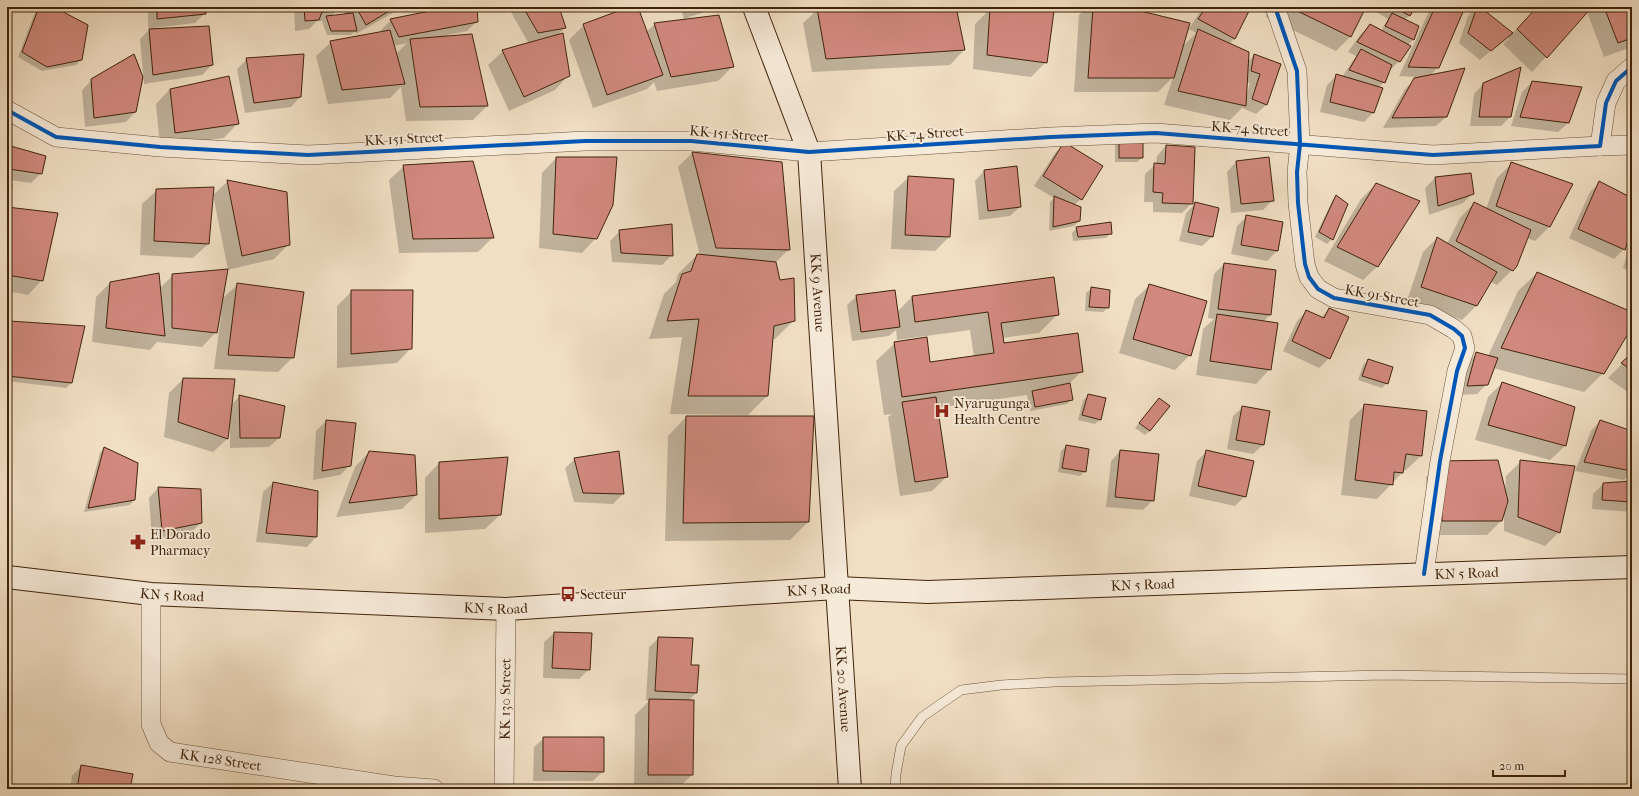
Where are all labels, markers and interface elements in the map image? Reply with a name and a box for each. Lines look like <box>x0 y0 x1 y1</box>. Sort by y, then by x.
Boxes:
street label: KK 74 Street <box>1211 118 1289 140</box>
street label: KK 151 Street <box>689 122 769 146</box>
street label: KK 74 Street <box>886 123 964 145</box>
street label: KK 151 Street <box>364 128 444 150</box>
street label: KK 9 Avenue <box>807 253 829 333</box>
street label: KK 91 Street <box>1343 281 1421 311</box>
place label: Nyarugunga Health Centre <box>954 395 1040 428</box>
hospital icon: Nyarugunga Health Centre <box>933 402 951 420</box>
place label: El Dorado Pharmacy <box>150 526 211 559</box>
pharmacy icon: El Dorado Pharmacy <box>129 533 147 551</box>
street label: KN 5 Road <box>1434 563 1499 583</box>
street label: KN 5 Road <box>1110 575 1175 594</box>
street label: KN 5 Road <box>787 579 852 600</box>
street label: KN 5 Road <box>139 584 205 605</box>
bus stop icon: Secteur <box>559 585 577 603</box>
place label: Secteur <box>580 586 626 603</box>
street label: KN 5 Road <box>463 599 529 618</box>
street label: KK 20 Avenue <box>832 645 855 733</box>
street label: KK 130 Street <box>496 658 514 740</box>
street label: KK 128 Street <box>178 745 263 774</box>
scale bar <box>1493 752 1565 778</box>
text: 20 m <box>1499 759 1524 773</box>

